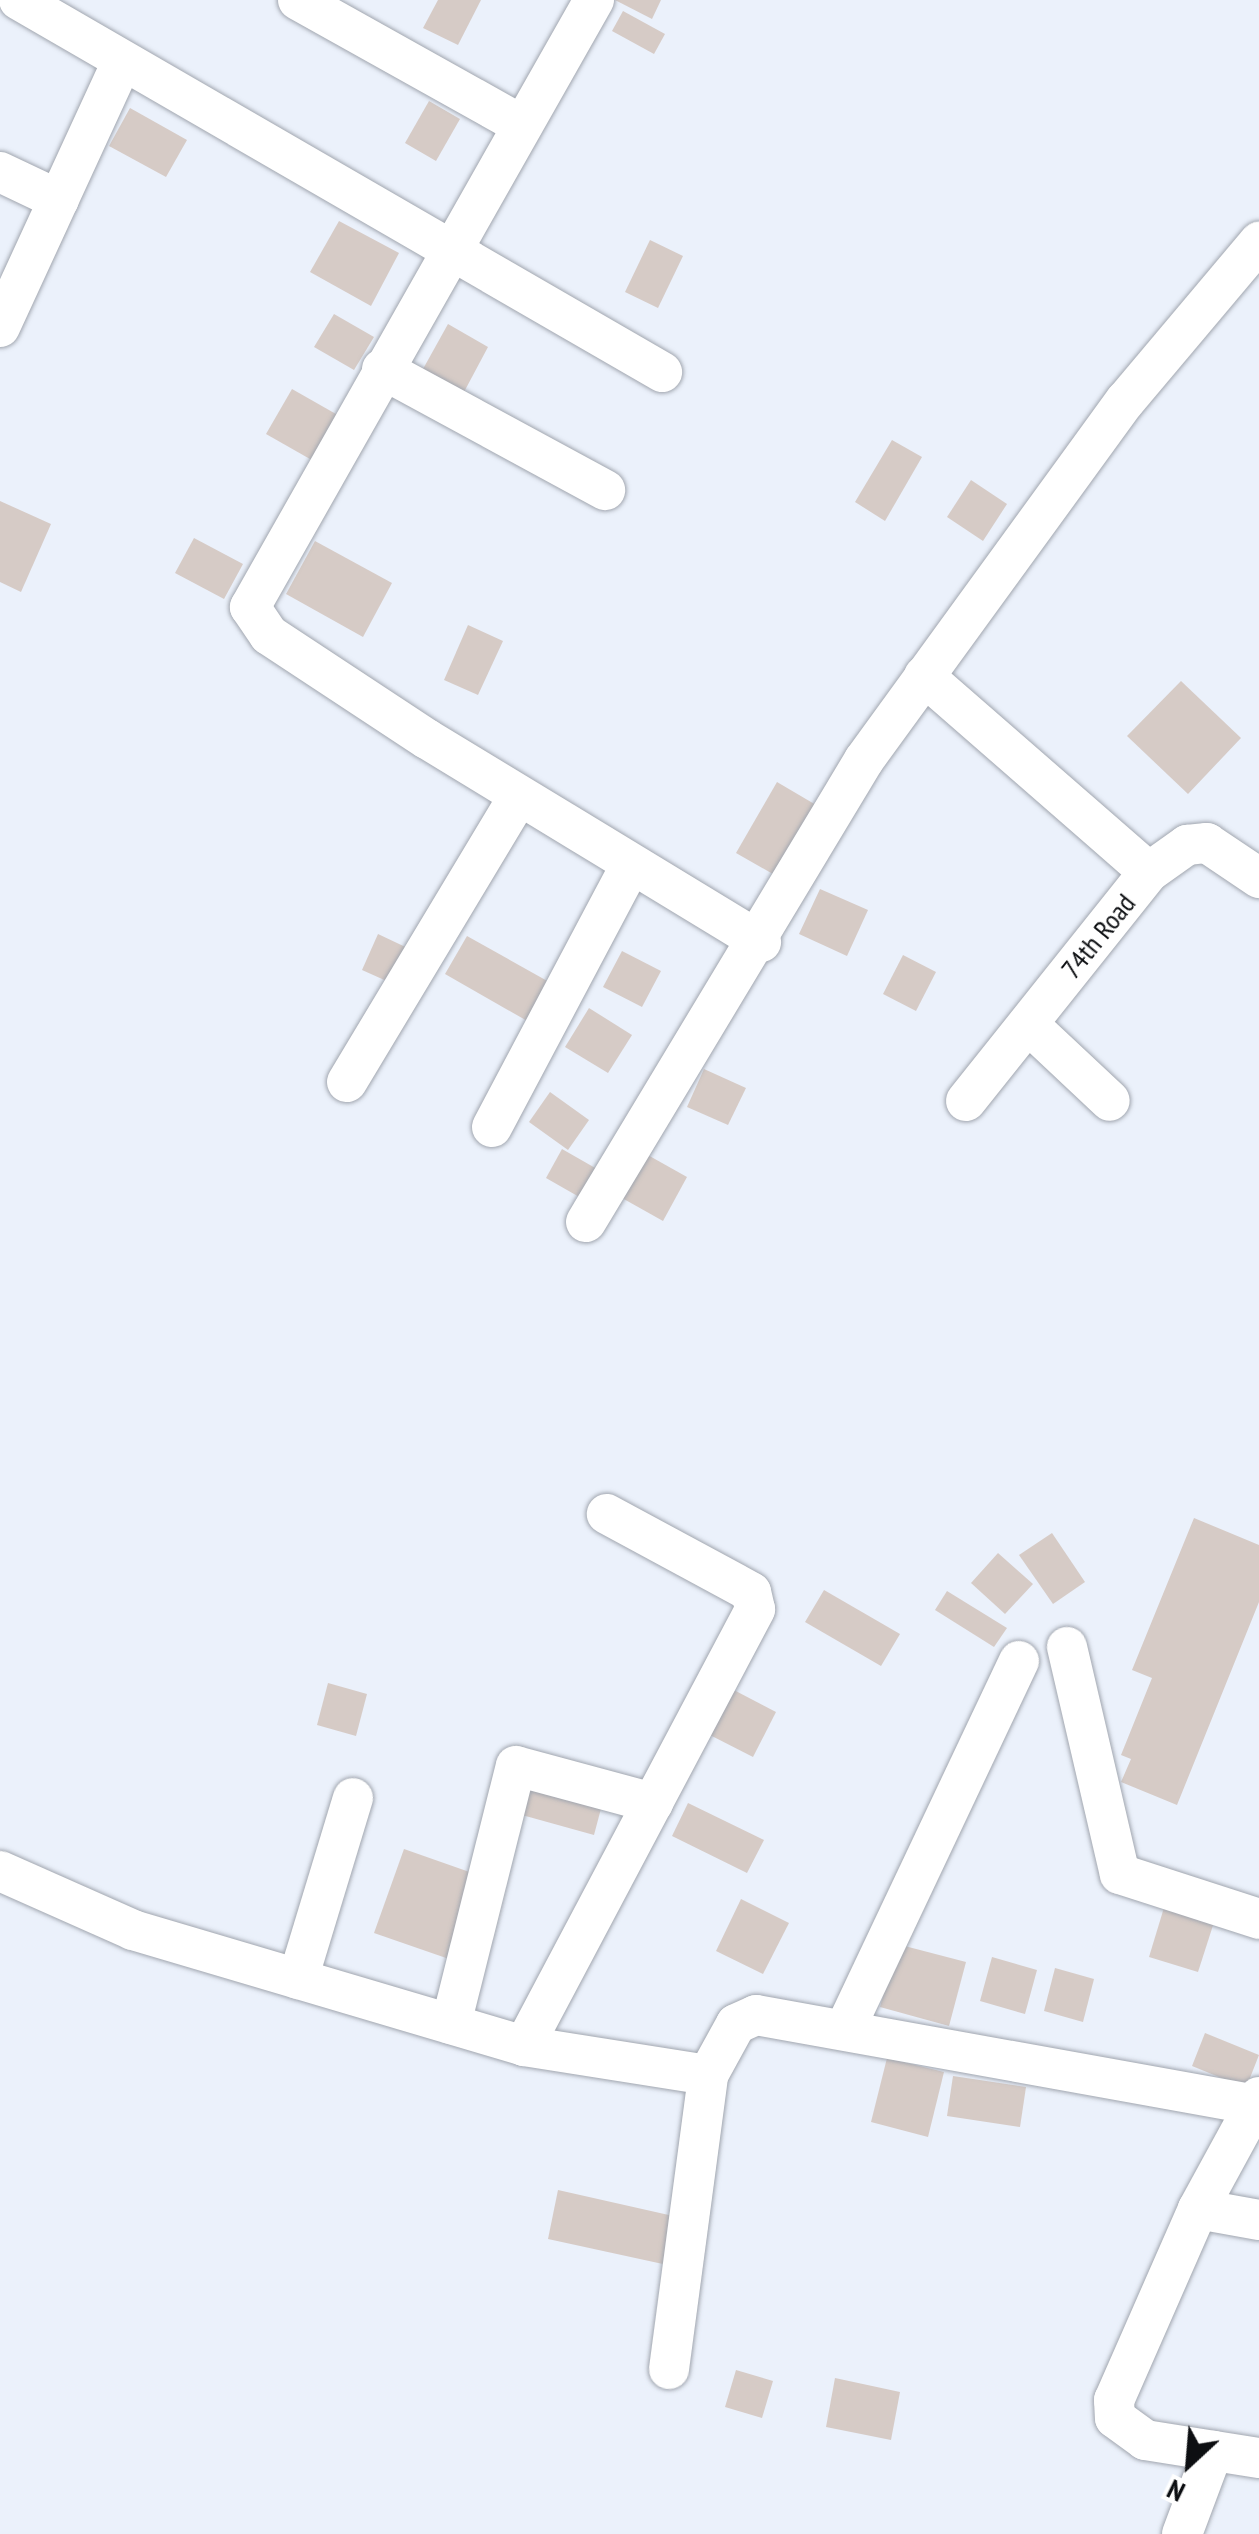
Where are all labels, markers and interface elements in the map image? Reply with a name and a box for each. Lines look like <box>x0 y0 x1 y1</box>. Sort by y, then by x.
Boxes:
street label: 74th Road <box>1054 887 1142 985</box>
north arrow <box>1139 2414 1239 2514</box>
text: N <box>1161 2471 1191 2511</box>

